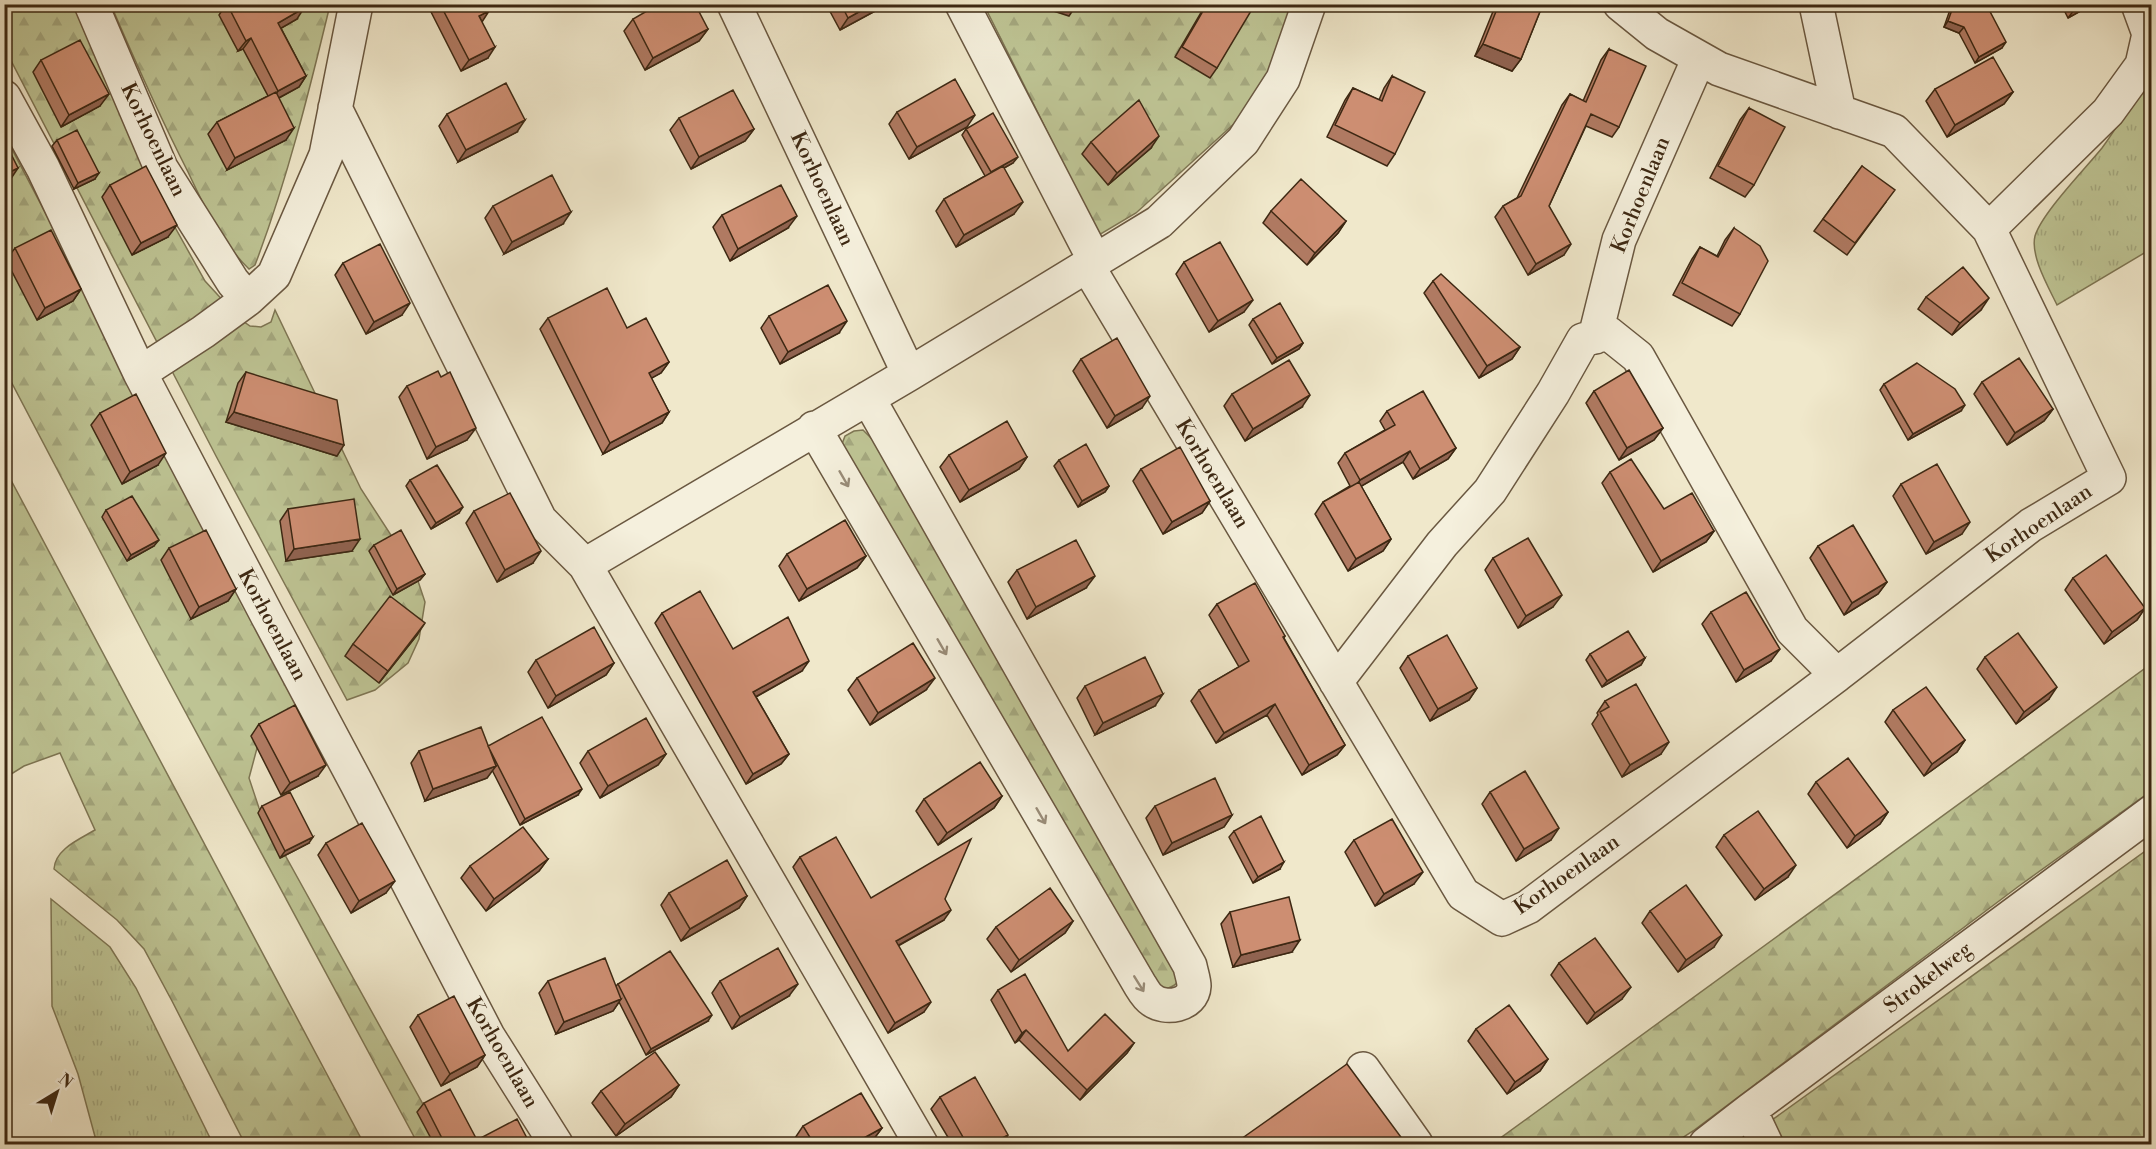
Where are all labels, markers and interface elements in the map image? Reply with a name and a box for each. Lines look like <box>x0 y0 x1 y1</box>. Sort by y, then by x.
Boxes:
street label: Korhoenlaan <box>114 79 192 201</box>
street label: Korhoenlaan <box>784 128 860 251</box>
street label: Korhoenlaan <box>1606 133 1676 257</box>
street label: Korhoenlaan <box>1169 415 1255 534</box>
one-way arrow <box>838 470 850 487</box>
street label: Korhoenlaan <box>1981 479 2098 569</box>
street label: Korhoenlaan <box>232 565 313 686</box>
one-way arrow <box>937 638 949 655</box>
one-way arrow <box>1035 807 1047 824</box>
street label: Korhoenlaan <box>1509 829 1625 921</box>
street label: Strokelweg <box>1879 936 1977 1020</box>
one-way arrow <box>1134 975 1146 992</box>
street label: Korhoenlaan <box>460 993 544 1113</box>
north arrow <box>27 1062 87 1122</box>
text: N <box>54 1069 77 1093</box>

